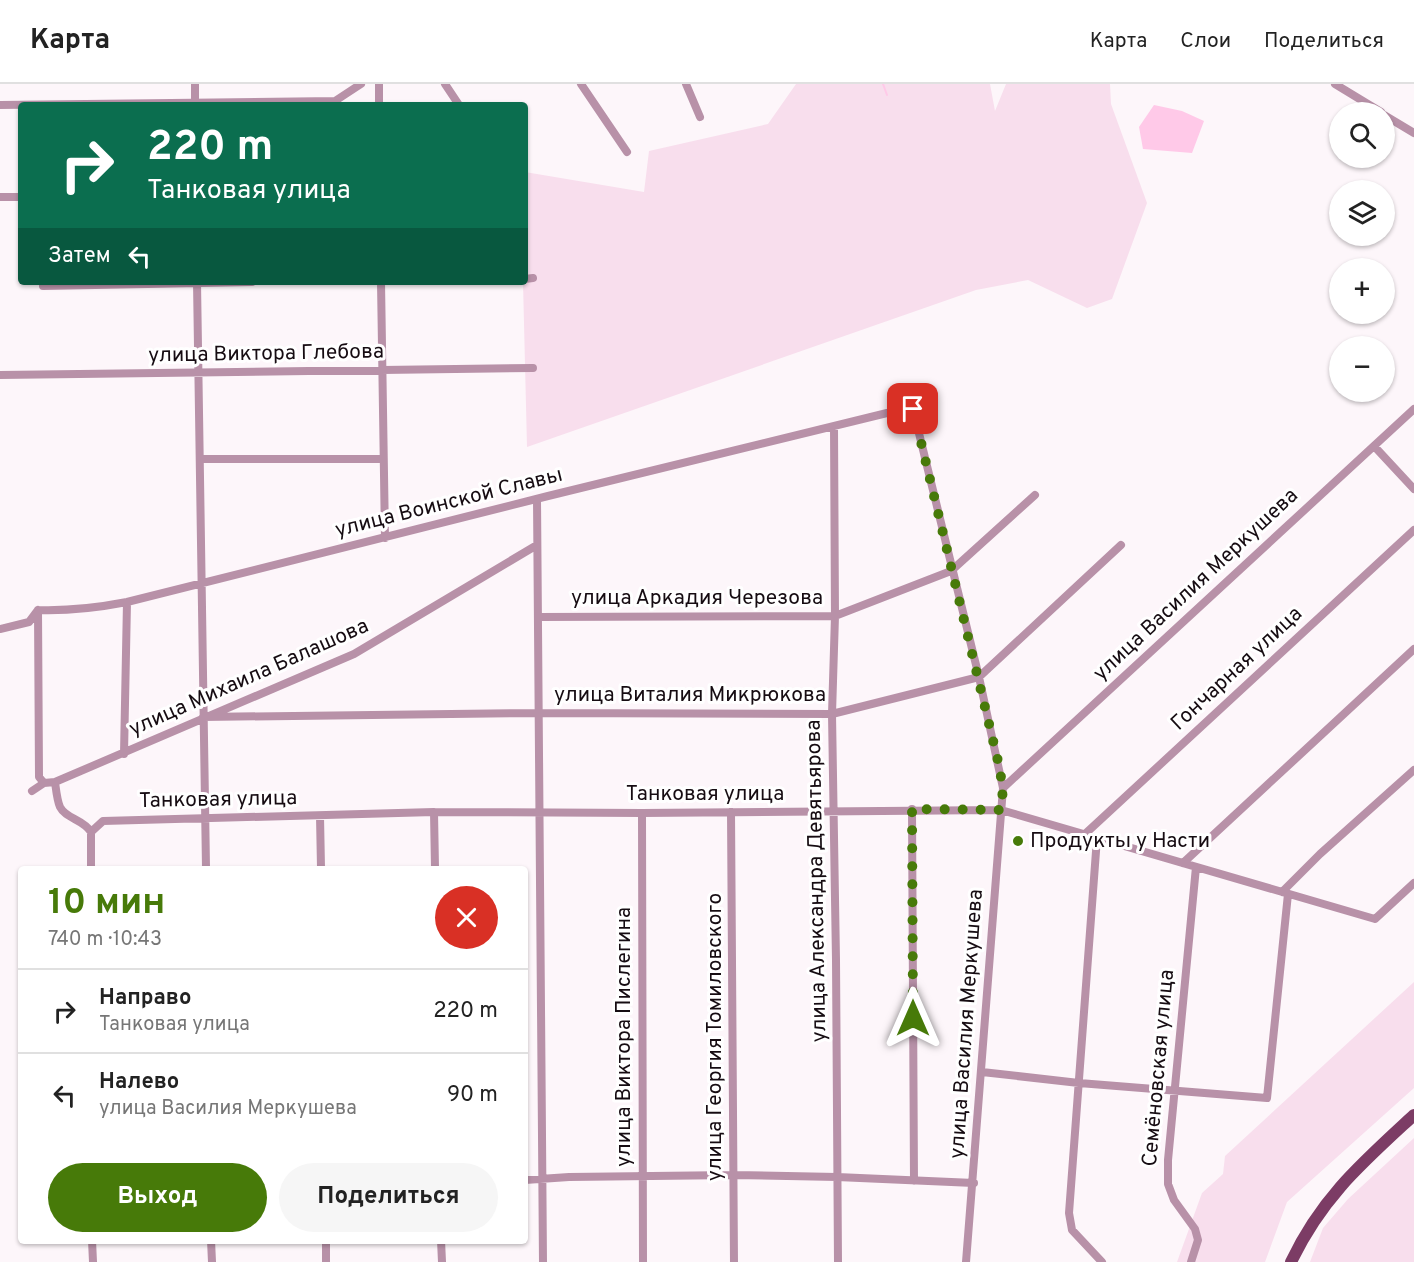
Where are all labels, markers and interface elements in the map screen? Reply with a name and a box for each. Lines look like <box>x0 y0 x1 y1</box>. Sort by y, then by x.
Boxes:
text: Карта <box>30 23 110 59</box>
text: Карта <box>1090 28 1147 55</box>
text: Слои <box>1180 28 1231 55</box>
text: Поделиться <box>1264 28 1384 55</box>
map controls <box>1329 102 1395 402</box>
button: search <box>1329 102 1395 168</box>
text: 220 m <box>147 122 273 175</box>
icon: right <box>48 126 126 204</box>
text: Танковая улица <box>147 174 351 208</box>
button: layers <box>1329 180 1395 246</box>
icon: left <box>123 240 156 273</box>
text: Затем <box>48 243 111 270</box>
button: + <box>1329 258 1395 324</box>
button: − <box>1329 336 1395 402</box>
street label: улица Виктора Глебова <box>148 338 384 370</box>
pin <box>887 383 938 434</box>
icon: arrive <box>896 392 929 425</box>
street label: улица Воинской Славы <box>332 462 566 544</box>
street label: улица Василия Меркушева <box>1088 483 1304 687</box>
street label: улица Аркадия Черезова <box>571 585 823 612</box>
street label: Гончарная улица <box>1165 601 1309 737</box>
street label: улица Михаила Балашова <box>125 613 373 743</box>
street label: улица Виталия Микрюкова <box>554 682 826 709</box>
street label: улица Александра Девятьярова <box>801 719 833 1043</box>
street label: Танковая улица <box>626 781 784 808</box>
street label: Танковая улица <box>139 785 297 815</box>
place label: Продукты у Насти <box>1030 828 1210 855</box>
marker: Продукты у Насти <box>1011 834 1025 848</box>
text: 10 мин <box>48 881 165 927</box>
button: close <box>435 886 498 949</box>
street label: улица Василия Меркушева <box>944 888 990 1160</box>
street label: улица Георгия Томиловского <box>702 893 729 1181</box>
street label: улица Виктора Пислегина <box>611 907 638 1167</box>
text: 740 m · 10:43 <box>48 927 162 953</box>
street label: Семёновская улица <box>1137 968 1181 1168</box>
text: Направо <box>99 985 191 1012</box>
position arrow <box>881 986 945 1050</box>
icon: right <box>48 995 81 1028</box>
text: 220 m <box>433 998 498 1025</box>
text: Танковая улица <box>99 1012 250 1038</box>
text: Налево <box>99 1069 179 1096</box>
icon: left <box>48 1079 81 1112</box>
text: 90 m <box>447 1082 498 1109</box>
text: улица Василия Меркушева <box>99 1096 357 1122</box>
button: Выход <box>48 1163 267 1232</box>
button: Поделиться <box>279 1163 498 1232</box>

